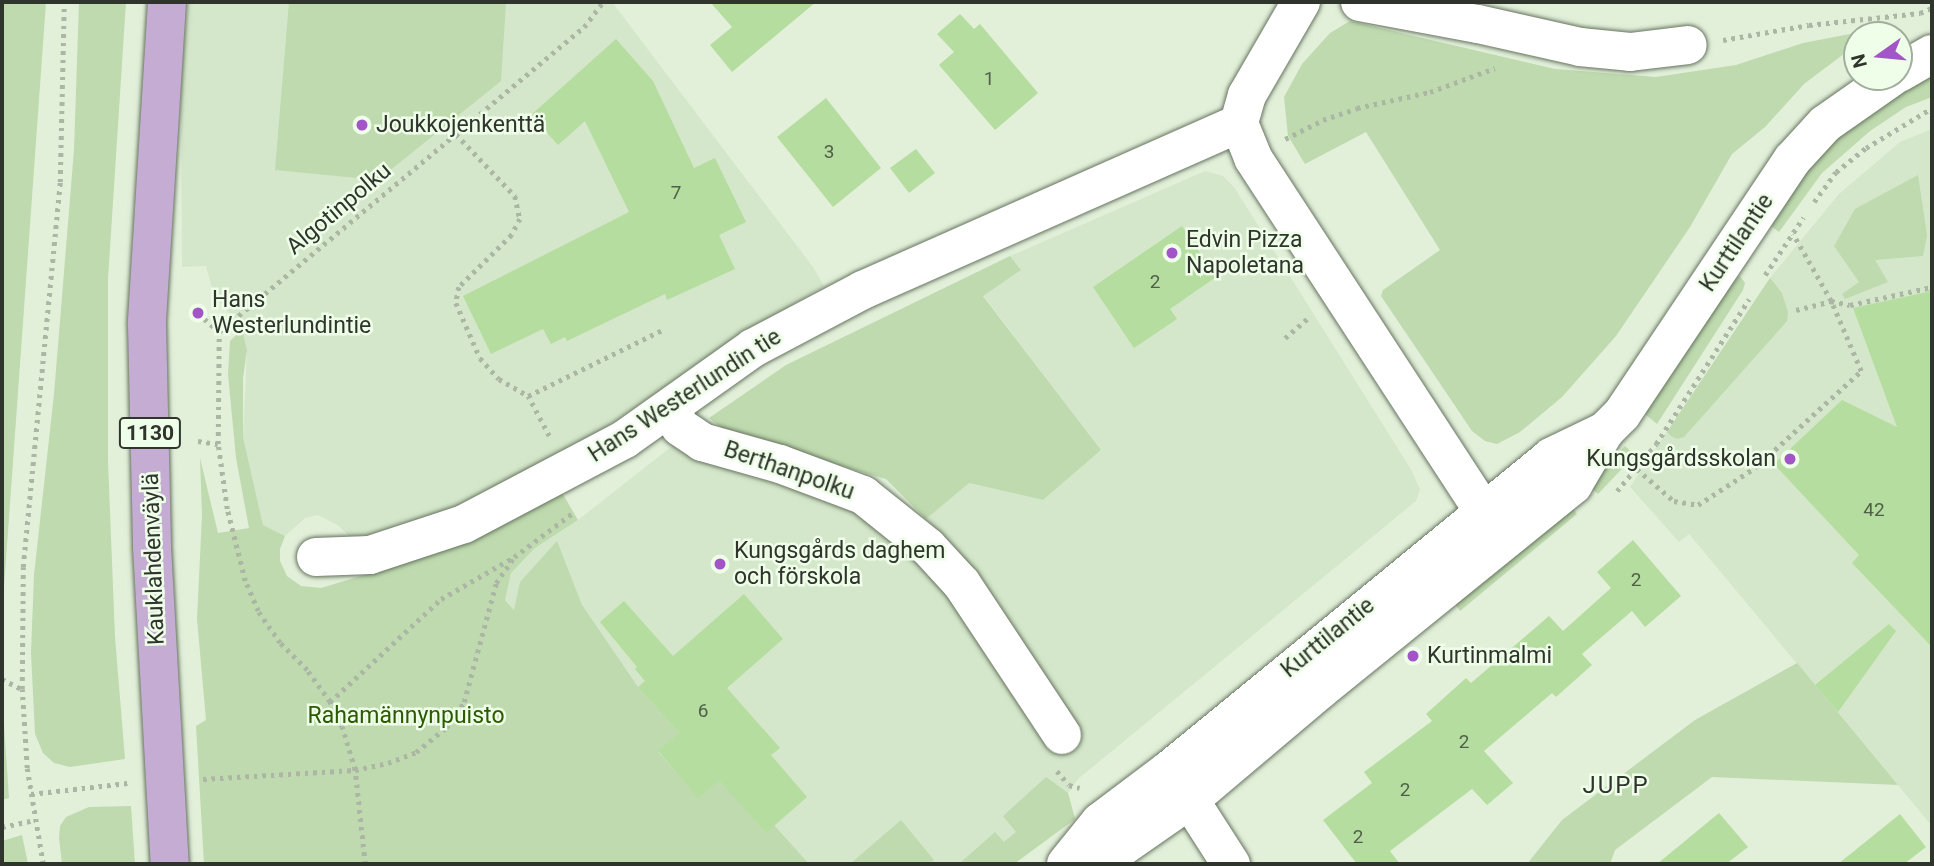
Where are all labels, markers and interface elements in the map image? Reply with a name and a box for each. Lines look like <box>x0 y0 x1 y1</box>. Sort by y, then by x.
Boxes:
north arrow <box>1843 21 1913 91</box>
text: N <box>1846 52 1872 70</box>
house number: 1 <box>984 68 994 90</box>
place label: Joukkojenkenttä <box>376 111 545 139</box>
marker: Joukkojenkenttä <box>354 117 370 133</box>
house number: 3 <box>824 141 834 163</box>
street label: Algotinpolku <box>281 157 397 261</box>
house number: 7 <box>671 182 681 204</box>
street label: Kurttilantie <box>1694 189 1780 297</box>
place label: Edvin Pizza Napoletana <box>1186 226 1304 280</box>
marker: Edvin Pizza Napoletana <box>1164 245 1180 261</box>
house number: 2 <box>1150 271 1160 293</box>
place label: Hans Westerlundintie <box>212 286 371 340</box>
marker: Hans Westerlundintie <box>190 305 206 321</box>
street label: Hans Westerlundin tie <box>584 323 786 469</box>
road number: 1130 <box>118 416 182 450</box>
street label: Berthanpolku <box>720 436 858 506</box>
place label: Kungsgårdsskolan <box>1586 445 1776 473</box>
marker: Kungsgårdsskolan <box>1782 451 1798 467</box>
street label: Kauklahdenväylä <box>137 472 171 646</box>
house number: 42 <box>1863 499 1885 521</box>
place label: Kungsgårds daghem och förskola <box>734 537 945 591</box>
marker: Kungsgårds daghem och förskola <box>712 556 728 572</box>
house number: 2 <box>1631 569 1641 591</box>
street label: Kurttilantie <box>1276 592 1380 684</box>
place label: Kurtinmalmi <box>1427 642 1552 670</box>
marker: Kurtinmalmi <box>1405 648 1421 664</box>
house number: 6 <box>698 700 708 722</box>
park label: Rahamännynpuisto <box>307 702 505 730</box>
house number: 2 <box>1459 731 1469 753</box>
district label: JUPP <box>1583 772 1649 800</box>
house number: 2 <box>1400 779 1410 801</box>
house number: 2 <box>1353 826 1363 848</box>

